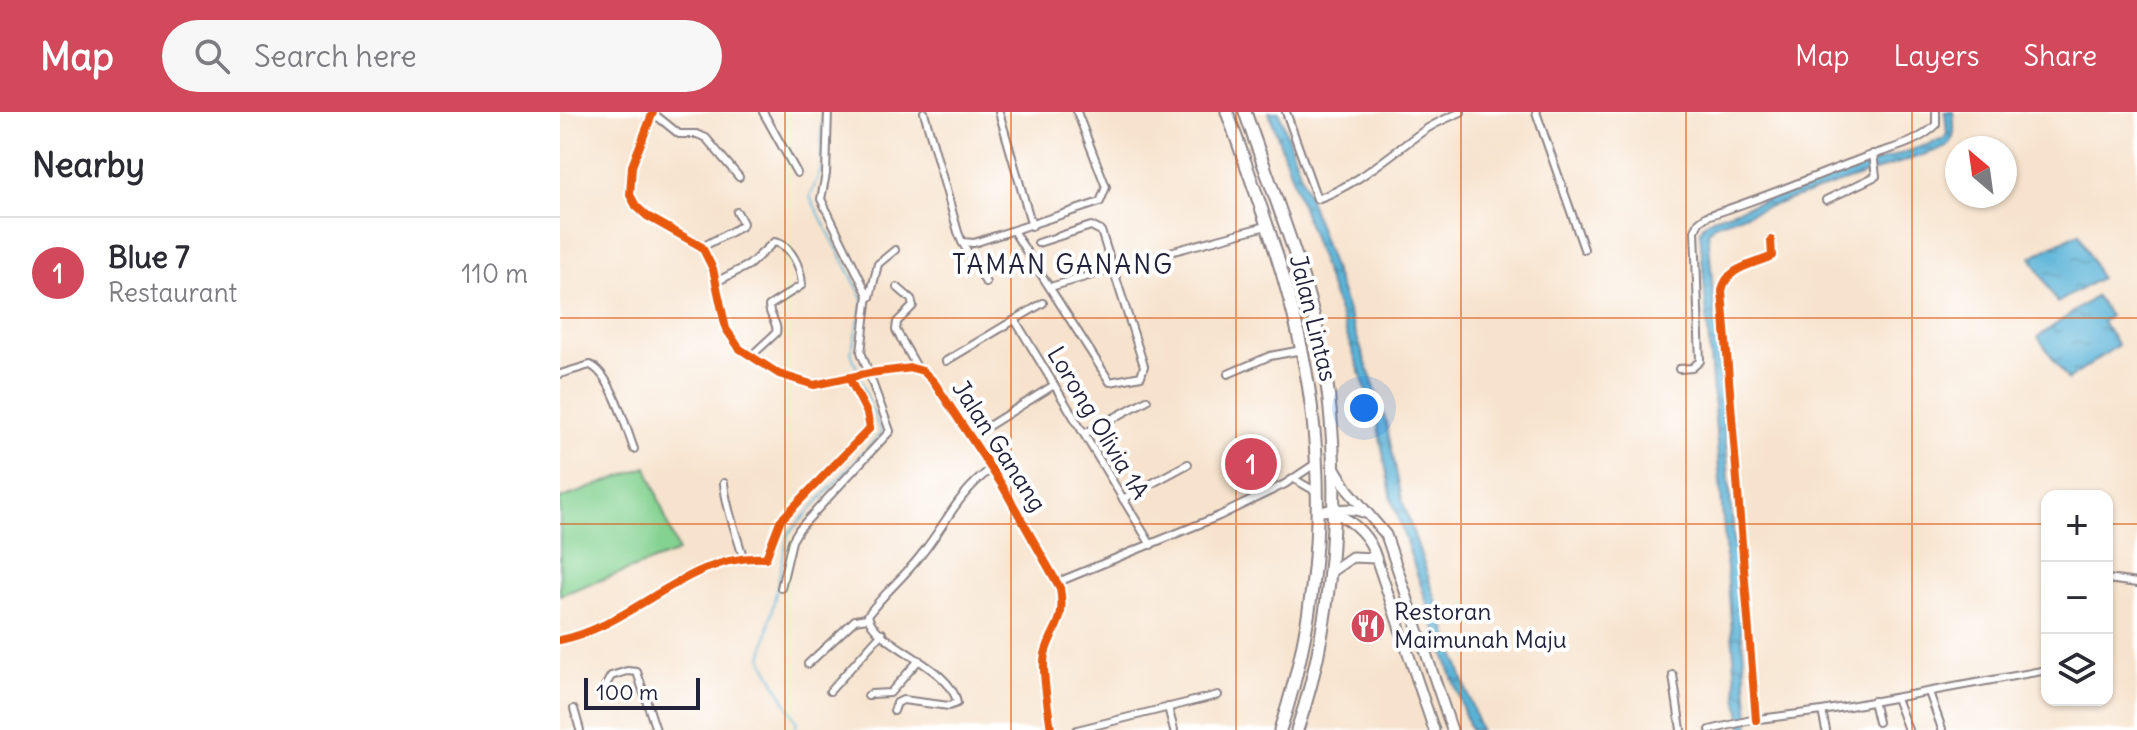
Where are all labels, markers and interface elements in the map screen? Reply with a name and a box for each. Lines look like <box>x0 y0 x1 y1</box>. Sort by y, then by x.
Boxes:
search box <box>162 20 722 92</box>
text: Map <box>40 33 114 80</box>
icon: search <box>190 34 234 78</box>
text: Search here <box>254 37 417 75</box>
text: Map <box>1795 38 1850 74</box>
text: Layers <box>1894 38 1980 74</box>
text: Share <box>2024 38 2097 74</box>
north arrow <box>1945 136 2017 208</box>
text: Nearby <box>32 143 145 186</box>
text: Blue 7 <box>108 238 190 276</box>
district label: TAMAN GANANG <box>952 248 1174 281</box>
street label: Jalan Lintas <box>1284 251 1344 384</box>
text: 1 <box>53 257 63 290</box>
text: 110 m <box>461 257 528 290</box>
text: Restaurant <box>108 276 237 309</box>
street label: Lorong Olivia 1A <box>1041 341 1156 504</box>
street label: Jalan Ganang <box>946 374 1053 517</box>
your location <box>1344 388 1384 428</box>
pin: 1 <box>1225 434 1277 494</box>
map controls <box>2041 490 2113 706</box>
button: + <box>2041 490 2113 562</box>
button: − <box>2041 562 2113 634</box>
place label: Restoran Maimunah Maju <box>1394 596 1567 654</box>
restaurant icon: Restoran Maimunah Maju <box>1349 607 1387 645</box>
button: layers <box>2041 634 2113 706</box>
scale bar <box>584 674 700 710</box>
text: 100 m <box>596 678 658 706</box>

